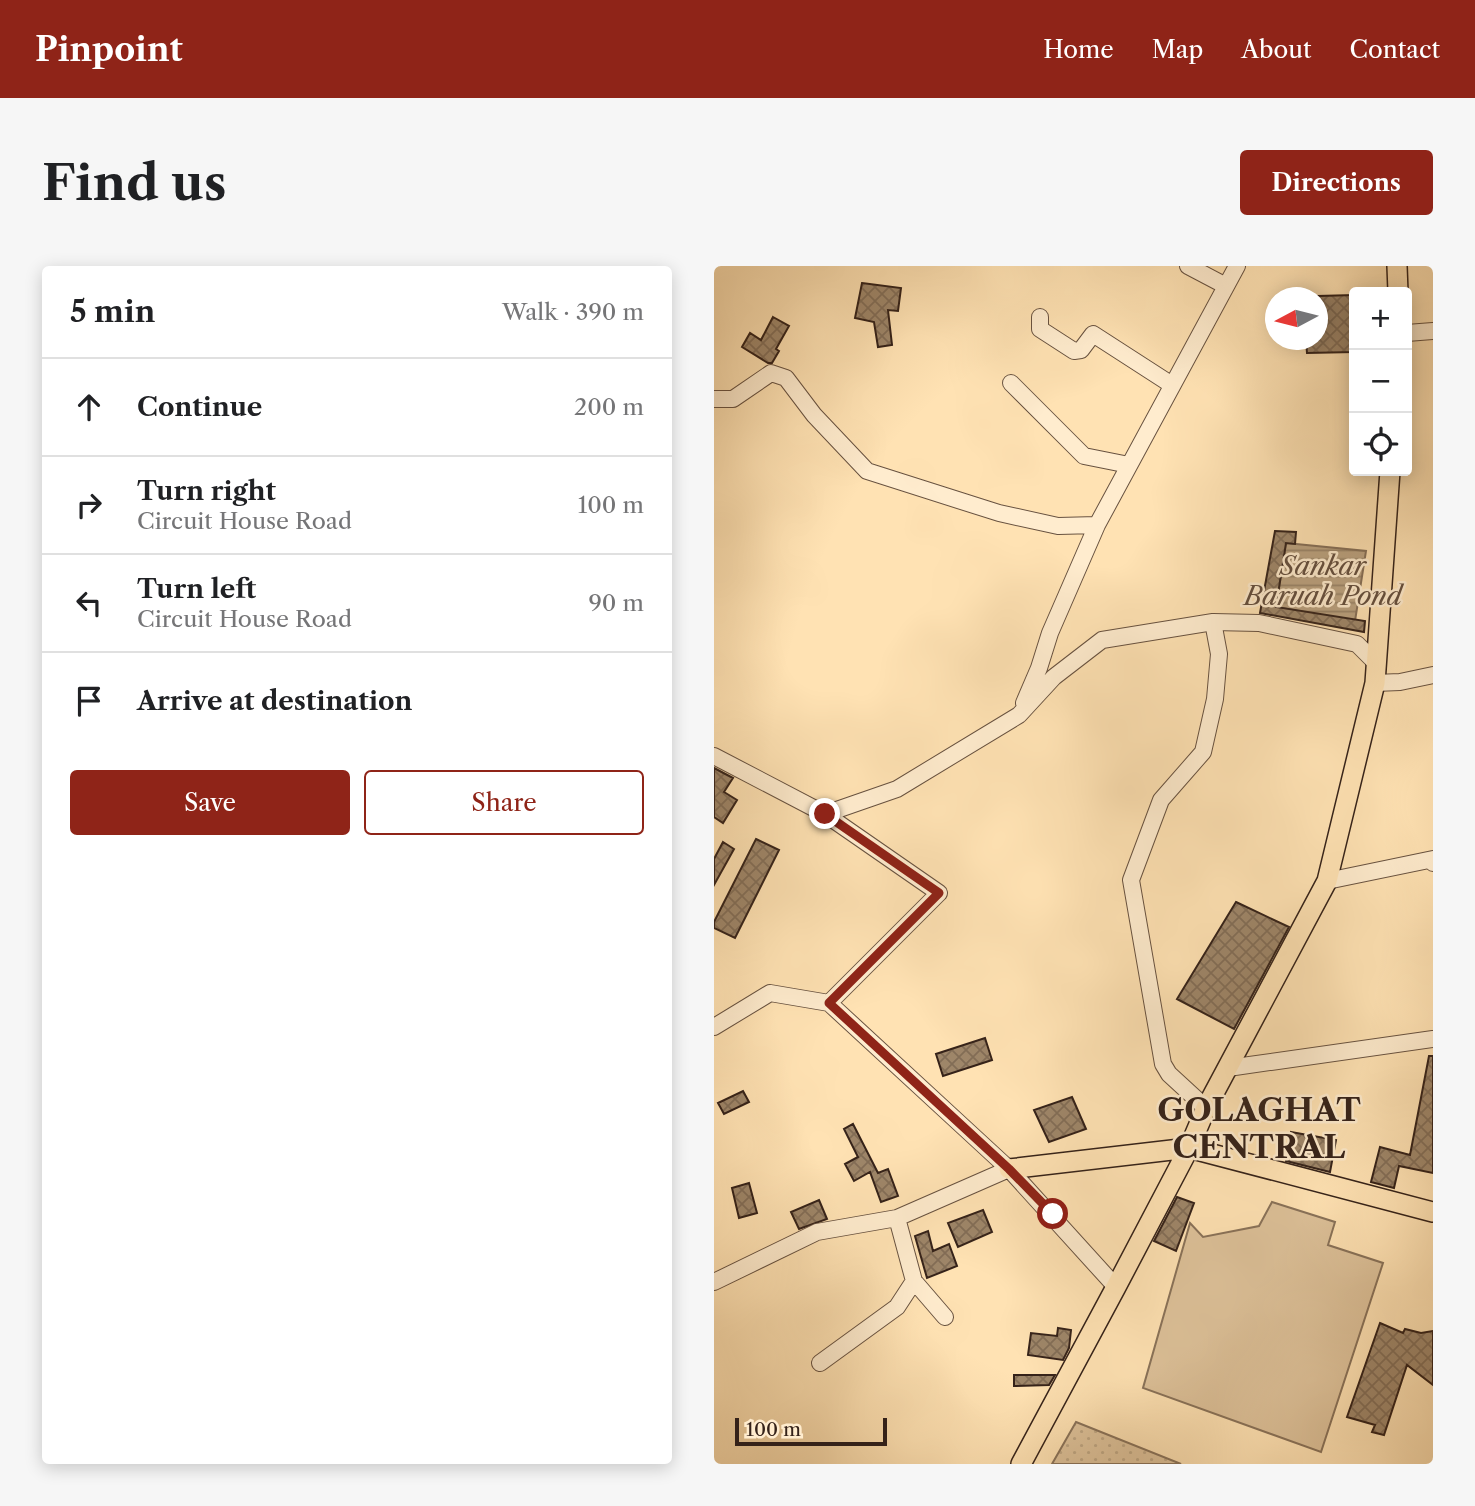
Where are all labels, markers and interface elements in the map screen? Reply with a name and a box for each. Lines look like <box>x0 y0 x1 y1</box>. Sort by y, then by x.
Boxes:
text: Pinpoint <box>35 29 183 70</box>
text: Home <box>1043 35 1114 64</box>
text: Map <box>1152 35 1203 64</box>
text: About <box>1241 35 1312 64</box>
text: Contact <box>1350 35 1440 64</box>
button: Directions <box>1240 150 1433 215</box>
text: Find us <box>42 152 226 213</box>
north arrow <box>1265 287 1328 350</box>
map controls <box>1349 287 1412 476</box>
button: + <box>1349 287 1412 350</box>
text: 5 min <box>70 293 155 330</box>
text: Walk · 390 m <box>502 298 644 326</box>
button: − <box>1349 350 1412 413</box>
icon: ahead <box>70 388 108 426</box>
text: Continue <box>137 391 262 423</box>
text: 200 m <box>574 393 644 421</box>
button: locate <box>1349 413 1412 476</box>
text: Turn right <box>137 475 276 507</box>
icon: right <box>70 486 108 524</box>
text: 100 m <box>578 491 644 519</box>
text: Circuit House Road <box>137 507 352 535</box>
water label: Sankar Baruah Pond <box>1242 550 1404 612</box>
text: Turn left <box>137 573 256 605</box>
icon: left <box>70 584 108 622</box>
text: 90 m <box>588 589 644 617</box>
text: Circuit House Road <box>137 605 352 633</box>
icon: arrive <box>70 682 108 720</box>
text: Arrive at destination <box>137 685 412 717</box>
button: Save <box>70 770 350 835</box>
button: Share <box>364 770 644 835</box>
route end <box>809 798 840 829</box>
district label: GOLAGHAT CENTRAL <box>1157 1090 1361 1166</box>
route start <box>1037 1198 1068 1229</box>
scale bar <box>735 1415 887 1447</box>
text: 100 m <box>746 1418 801 1441</box>

